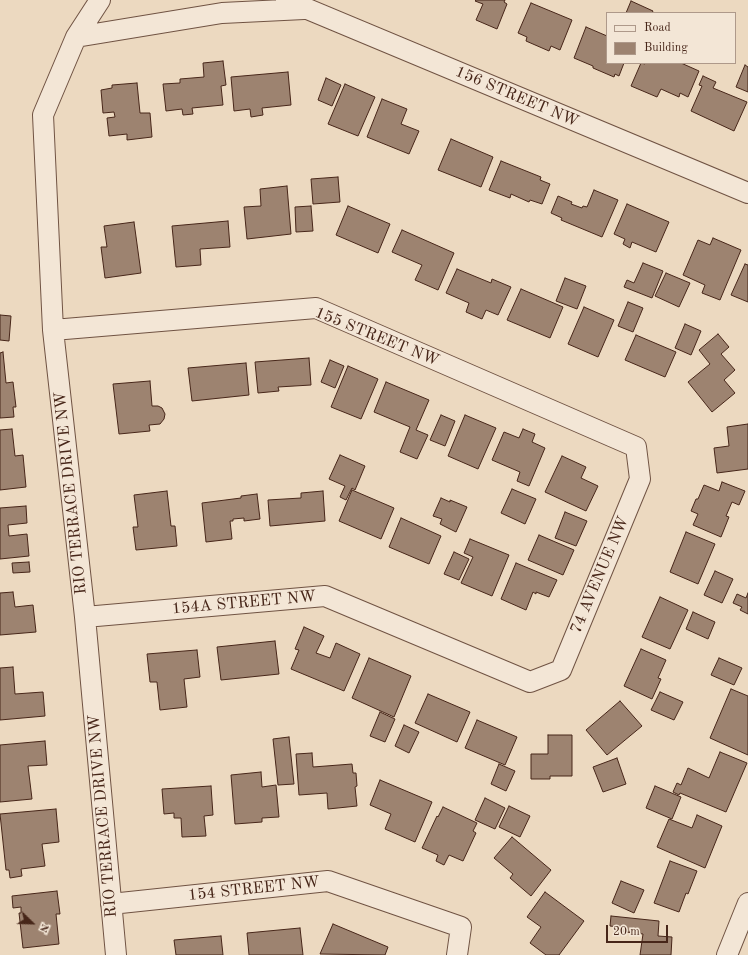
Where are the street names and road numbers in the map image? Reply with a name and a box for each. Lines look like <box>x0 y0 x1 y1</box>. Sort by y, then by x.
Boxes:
street label: 156 STREET NW <box>452 62 582 132</box>
street label: 155 STREET NW <box>312 303 442 371</box>
street label: RIO TERRACE DRIVE NW <box>51 391 91 595</box>
street label: 74 AVENUE NW <box>567 513 633 637</box>
street label: 154A STREET NW <box>171 587 317 619</box>
street label: RIO TERRACE DRIVE NW <box>85 714 121 918</box>
street label: 154 STREET NW <box>187 873 321 905</box>

